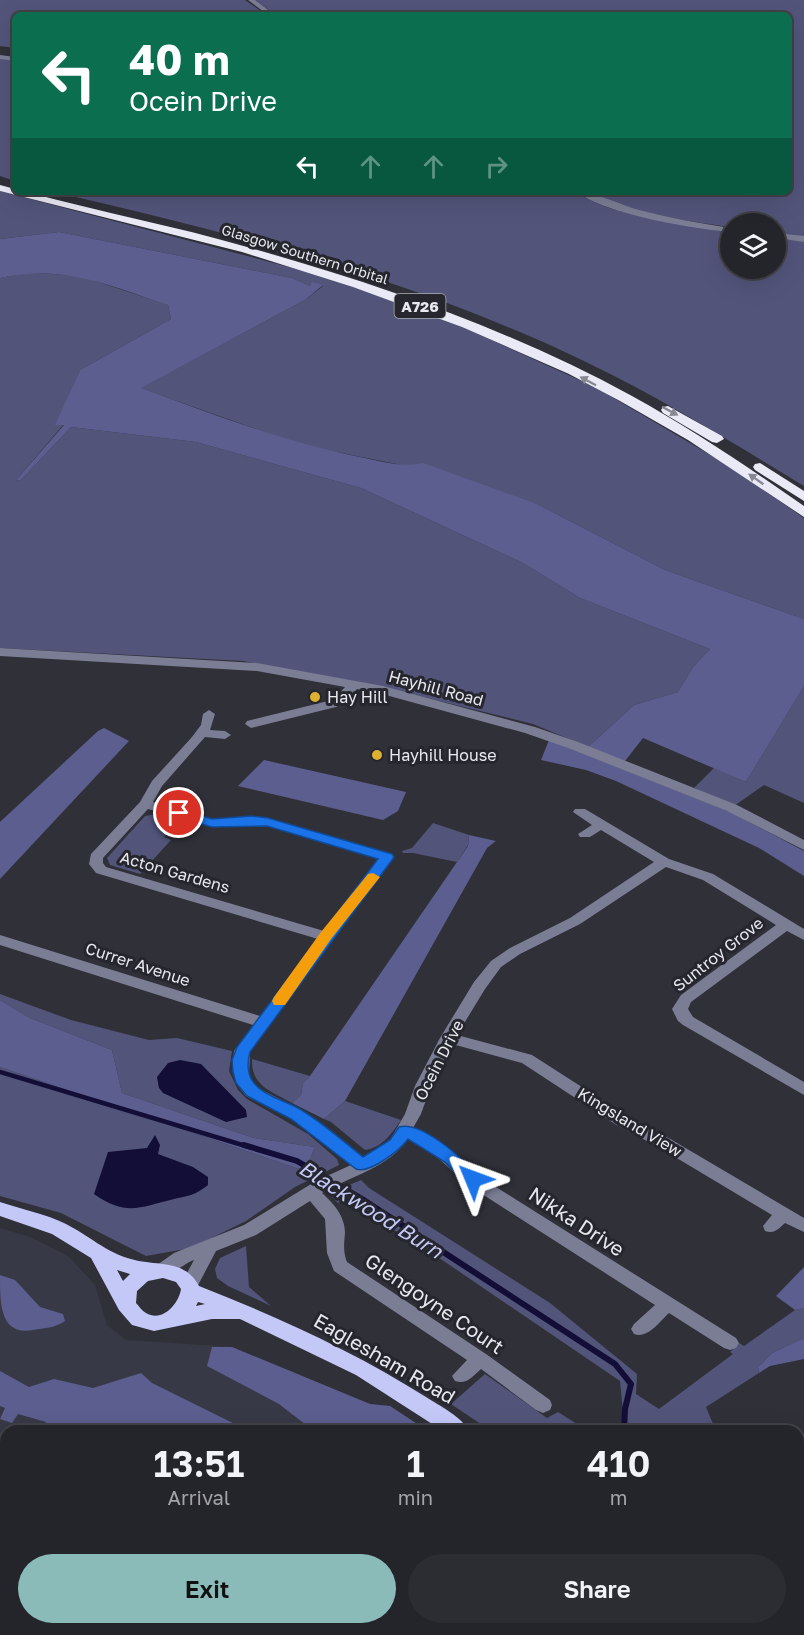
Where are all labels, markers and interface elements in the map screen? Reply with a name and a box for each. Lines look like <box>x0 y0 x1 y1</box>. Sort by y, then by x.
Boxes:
text: 40 m <box>129 34 230 84</box>
icon: left <box>30 36 108 114</box>
text: Ocein Drive <box>129 85 277 117</box>
icon: left <box>291 150 324 183</box>
icon: ahead <box>354 150 387 183</box>
icon: ahead <box>417 150 450 183</box>
icon: right <box>480 150 513 183</box>
map controls <box>720 213 786 279</box>
button: layers <box>720 213 786 279</box>
street label: Glasgow Southern Orbital <box>220 221 390 287</box>
road number: A726 <box>394 294 446 318</box>
one-way arrow <box>579 376 597 386</box>
one-way arrow <box>662 406 679 416</box>
one-way arrow <box>749 473 765 485</box>
street label: Hayhill Road <box>386 666 486 710</box>
place label: Hay Hill <box>327 687 388 707</box>
marker: Hay Hill <box>308 690 322 704</box>
place label: Hayhill House <box>389 745 496 765</box>
marker: Hayhill House <box>370 748 384 762</box>
pin <box>153 787 204 838</box>
icon: arrive <box>162 796 195 829</box>
street label: Acton Gardens <box>118 847 232 897</box>
street label: Suntroy Grove <box>669 913 767 995</box>
street label: Currer Avenue <box>83 938 193 990</box>
street label: Ocein Drive <box>410 1016 468 1104</box>
street label: Kingsland View <box>574 1083 686 1161</box>
position arrow <box>441 1147 505 1211</box>
water label: Blackwood Burn <box>294 1154 448 1264</box>
street label: Nikka Drive <box>525 1181 629 1261</box>
street label: Glengoyne Court <box>361 1248 509 1358</box>
street label: Eaglesham Road <box>310 1308 460 1408</box>
text: 13:51 <box>154 1442 244 1485</box>
text: 1 <box>406 1442 425 1485</box>
text: 410 <box>587 1442 650 1485</box>
text: Arrival <box>168 1485 230 1509</box>
text: min <box>398 1485 433 1509</box>
text: m <box>610 1485 627 1509</box>
button: Exit <box>18 1554 396 1623</box>
button: Share <box>408 1554 786 1623</box>

